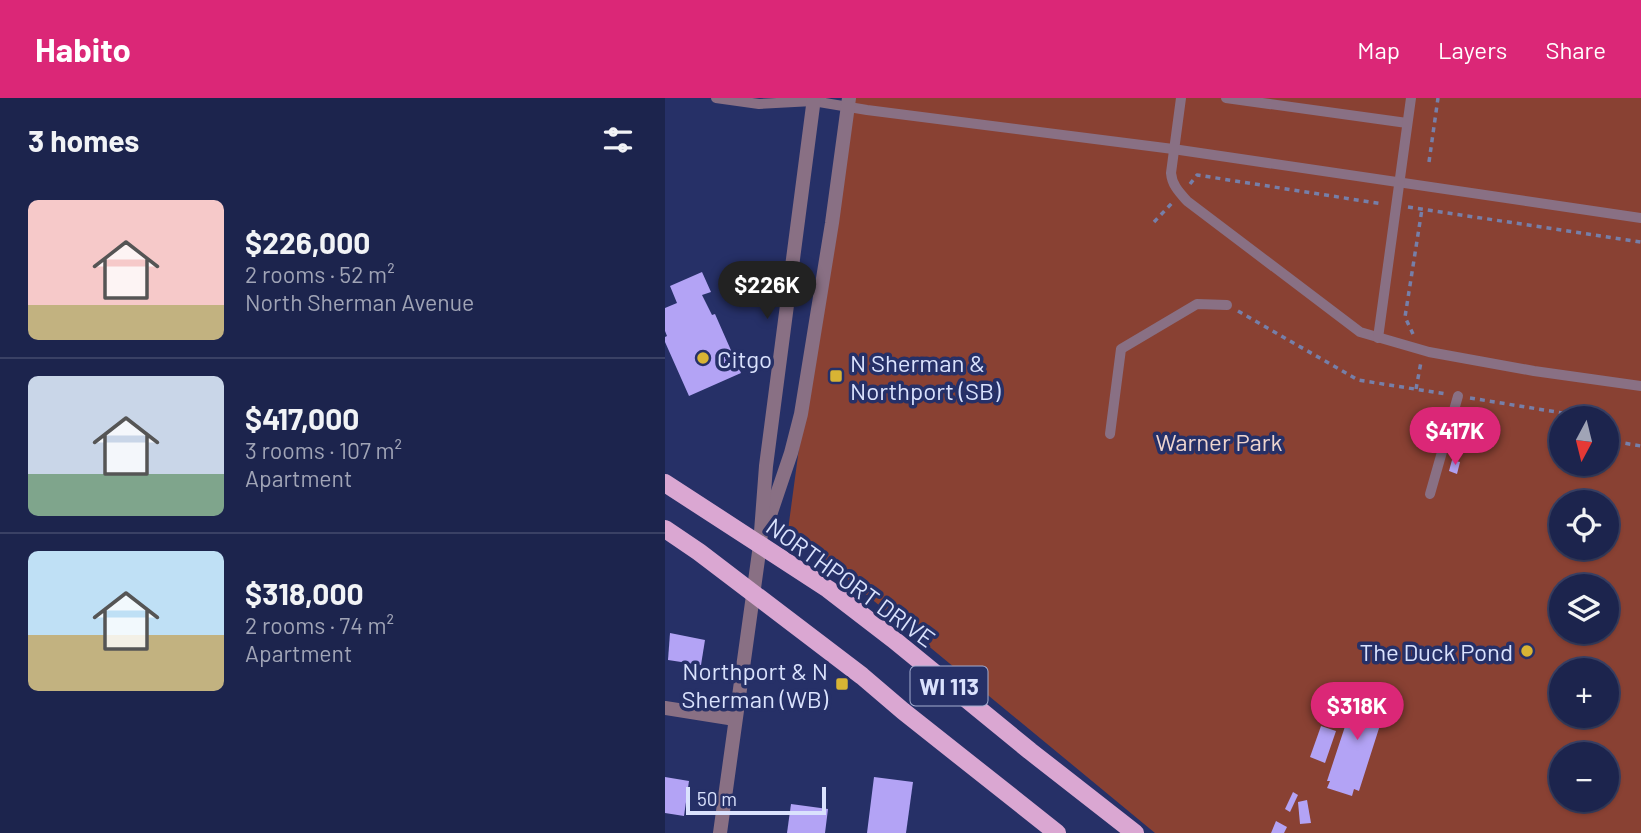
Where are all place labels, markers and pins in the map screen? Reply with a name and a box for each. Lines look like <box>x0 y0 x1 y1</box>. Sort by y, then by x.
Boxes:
pin: $226K <box>718 262 816 321</box>
place label: Citgo <box>717 344 772 373</box>
place label: N Sherman & Northport (SB) <box>850 348 1001 405</box>
marker: Citgo <box>695 350 711 366</box>
marker: N Sherman & Northport (SB) <box>828 368 844 384</box>
pin: $417K <box>1406 408 1504 467</box>
place label: The Duck Pond <box>1360 637 1513 666</box>
marker: The Duck Pond <box>1519 643 1535 659</box>
place label: Northport & N Sherman (WB) <box>682 656 829 713</box>
marker: Northport & N Sherman (WB) <box>834 676 850 692</box>
pin: $318K <box>1308 682 1406 742</box>

